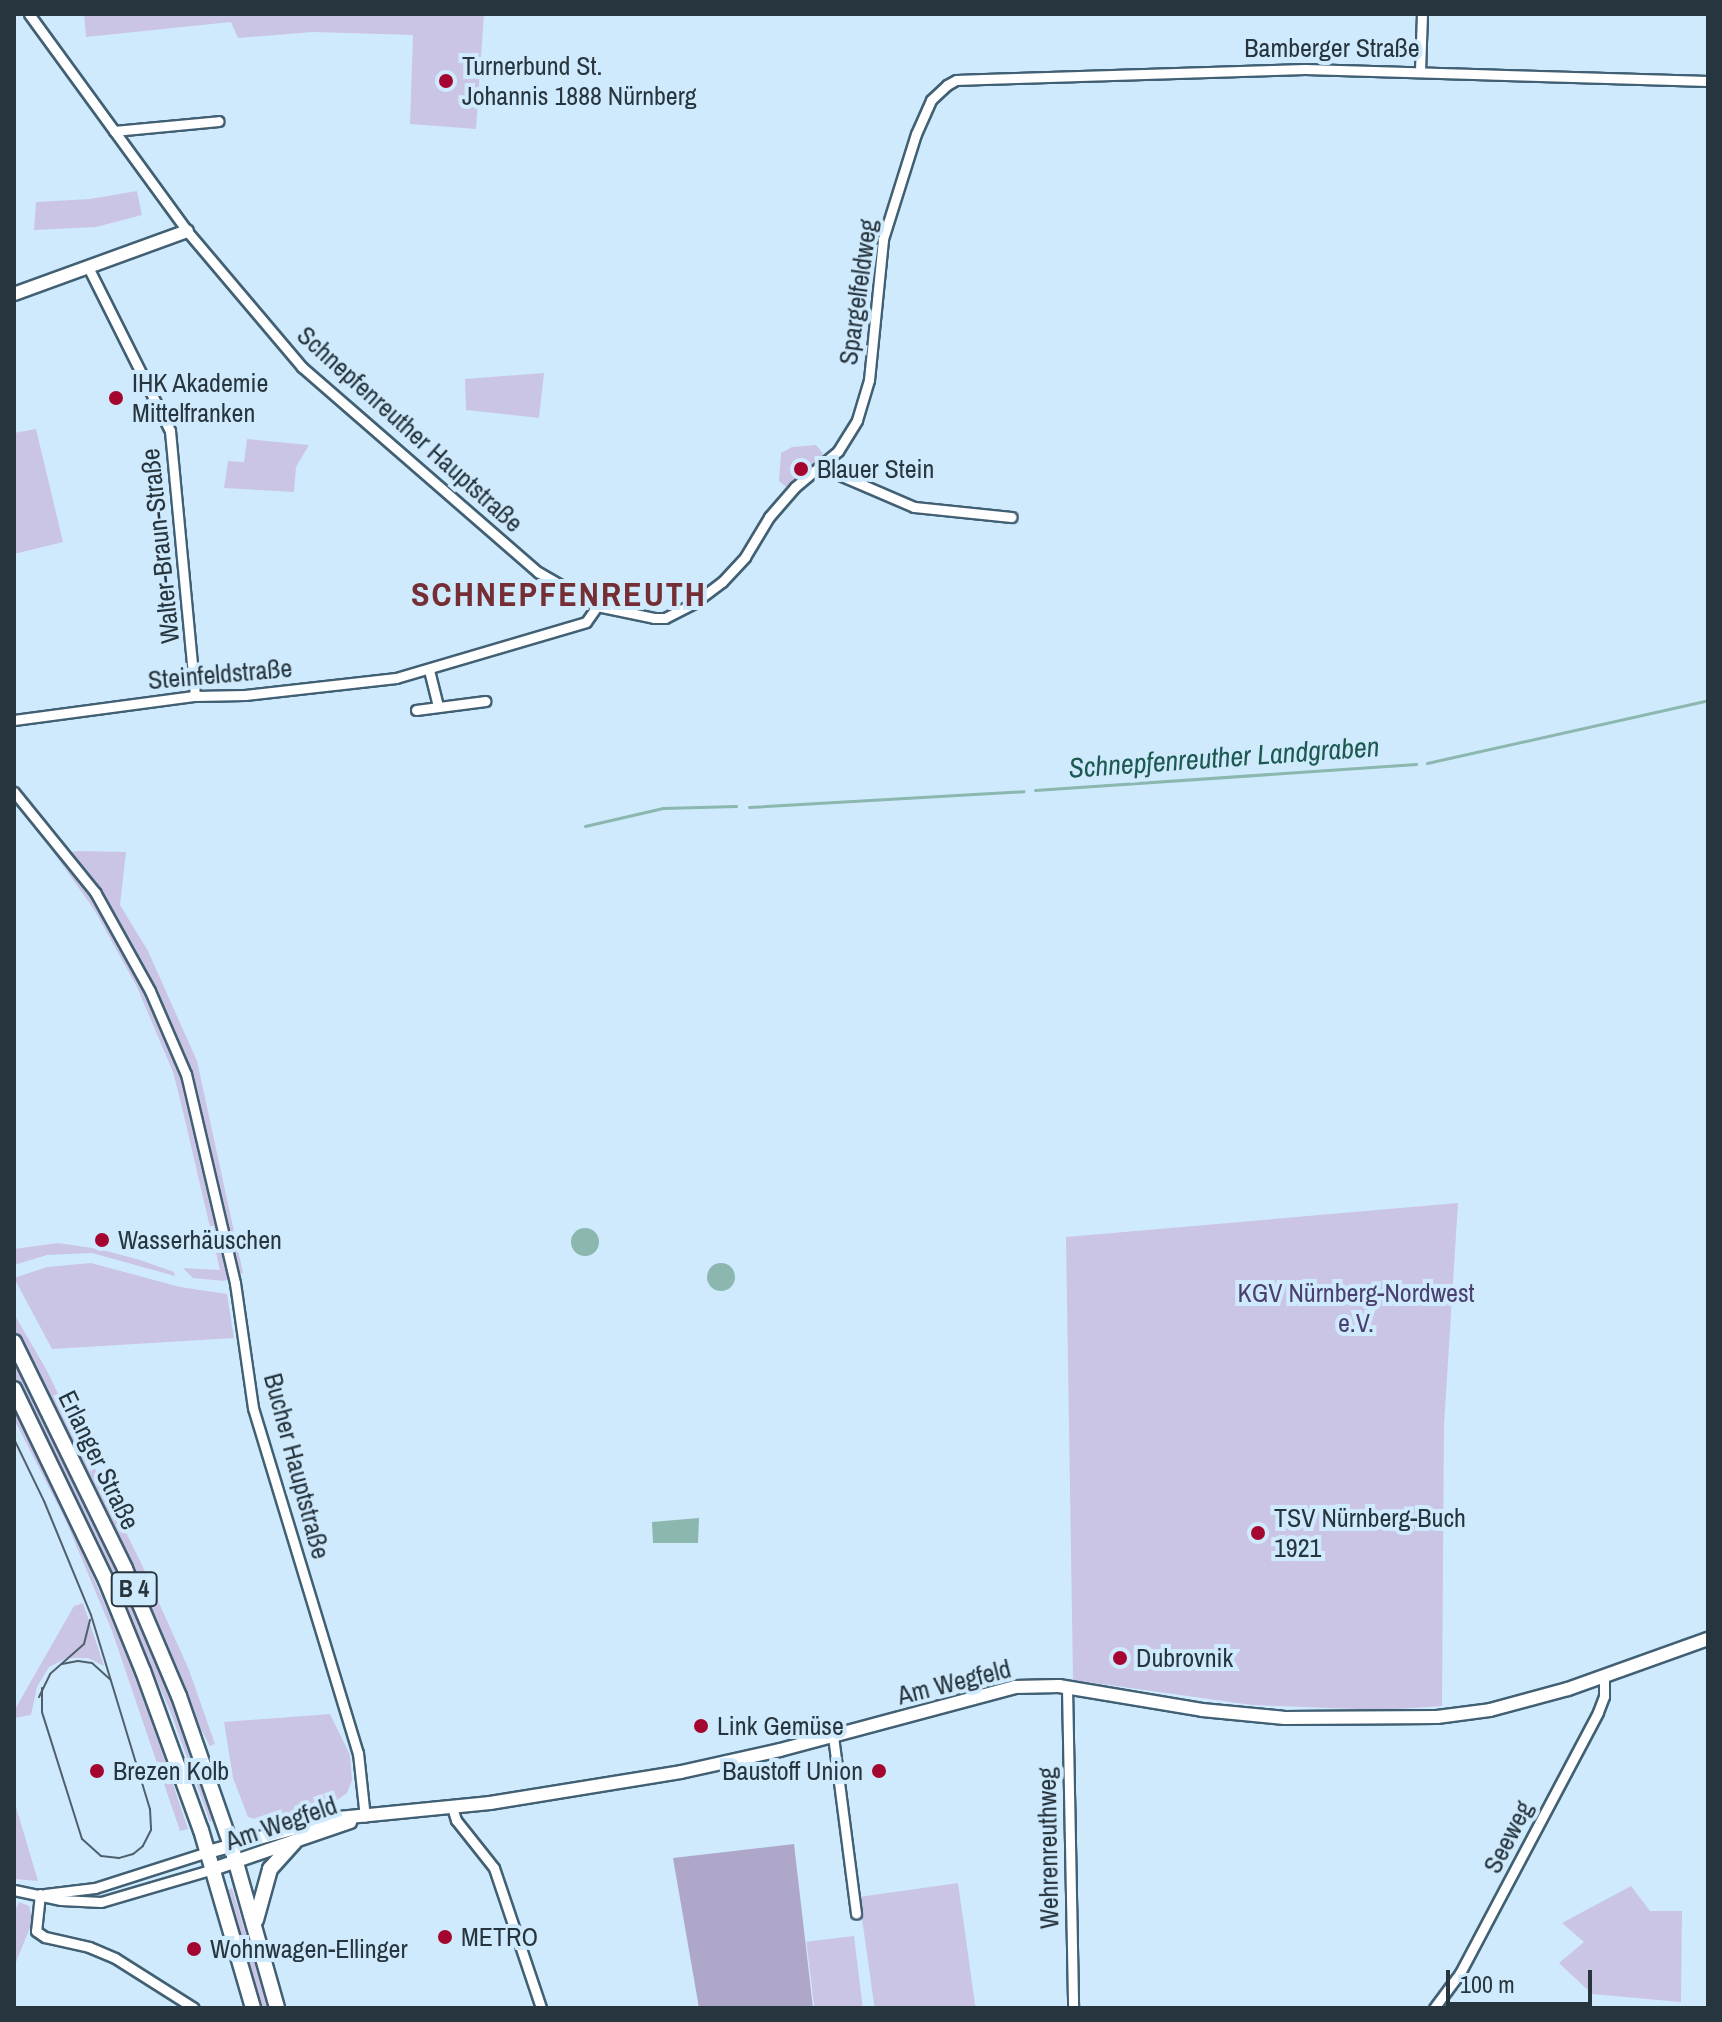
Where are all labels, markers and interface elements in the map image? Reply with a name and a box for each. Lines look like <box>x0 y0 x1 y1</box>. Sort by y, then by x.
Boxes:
street label: Bamberger Straße <box>1244 32 1420 64</box>
place label: Turnerbund St. Johannis 1888 Nürnberg <box>462 50 697 112</box>
marker: Turnerbund St. Johannis 1888 Nürnberg <box>437 72 455 90</box>
street label: Spargelfeldweg <box>832 217 884 367</box>
street label: Schnepfenreuther Hauptstraße <box>291 319 529 539</box>
place label: IHK Akademie Mittelfranken <box>132 367 269 428</box>
marker: IHK Akademie Mittelfranken <box>107 389 125 407</box>
street label: Walter-Braun-Straße <box>134 447 186 645</box>
place label: Blauer Stein <box>817 453 934 485</box>
marker: Blauer Stein <box>792 460 810 478</box>
district label: SCHNEPFENREUTH <box>411 575 707 615</box>
street label: Steinfeldstraße <box>147 652 293 696</box>
water label: Schnepfenreuther Landgraben <box>1067 729 1381 785</box>
place label: Wasserhäuschen <box>118 1224 282 1256</box>
marker: Wasserhäuschen <box>93 1231 111 1249</box>
park label: KGV Nürnberg-Nordwest e.V. <box>1238 1277 1474 1338</box>
street label: Bucher Hauptstraße <box>257 1370 337 1562</box>
street label: Erlanger Straße <box>52 1386 146 1534</box>
place label: TSV Nürnberg-Buch 1921 <box>1274 1502 1466 1564</box>
marker: TSV Nürnberg-Buch 1921 <box>1249 1524 1267 1542</box>
road number: B 4 <box>110 1569 158 1609</box>
place label: Dubrovnik <box>1136 1642 1233 1674</box>
marker: Dubrovnik <box>1111 1649 1129 1667</box>
street label: Am Wegfeld <box>894 1653 1014 1711</box>
place label: Link Gemüse <box>717 1710 844 1742</box>
marker: Link Gemüse <box>692 1717 710 1735</box>
place label: Brezen Kolb <box>113 1755 229 1787</box>
place label: Baustoff Union <box>722 1755 863 1787</box>
marker: Brezen Kolb <box>88 1762 106 1780</box>
marker: Baustoff Union <box>870 1762 888 1780</box>
street label: Wehrenreuthweg <box>1031 1767 1065 1929</box>
street label: Am Wegfeld <box>221 1789 341 1857</box>
street label: Seeweg <box>1477 1796 1539 1878</box>
place label: METRO <box>461 1921 538 1953</box>
marker: METRO <box>436 1928 454 1946</box>
place label: Wohnwagen-Ellinger <box>210 1933 408 1965</box>
marker: Wohnwagen-Ellinger <box>185 1940 203 1958</box>
scale bar <box>1450 1954 1596 2004</box>
text: 100 m <box>1460 1968 1515 2000</box>

